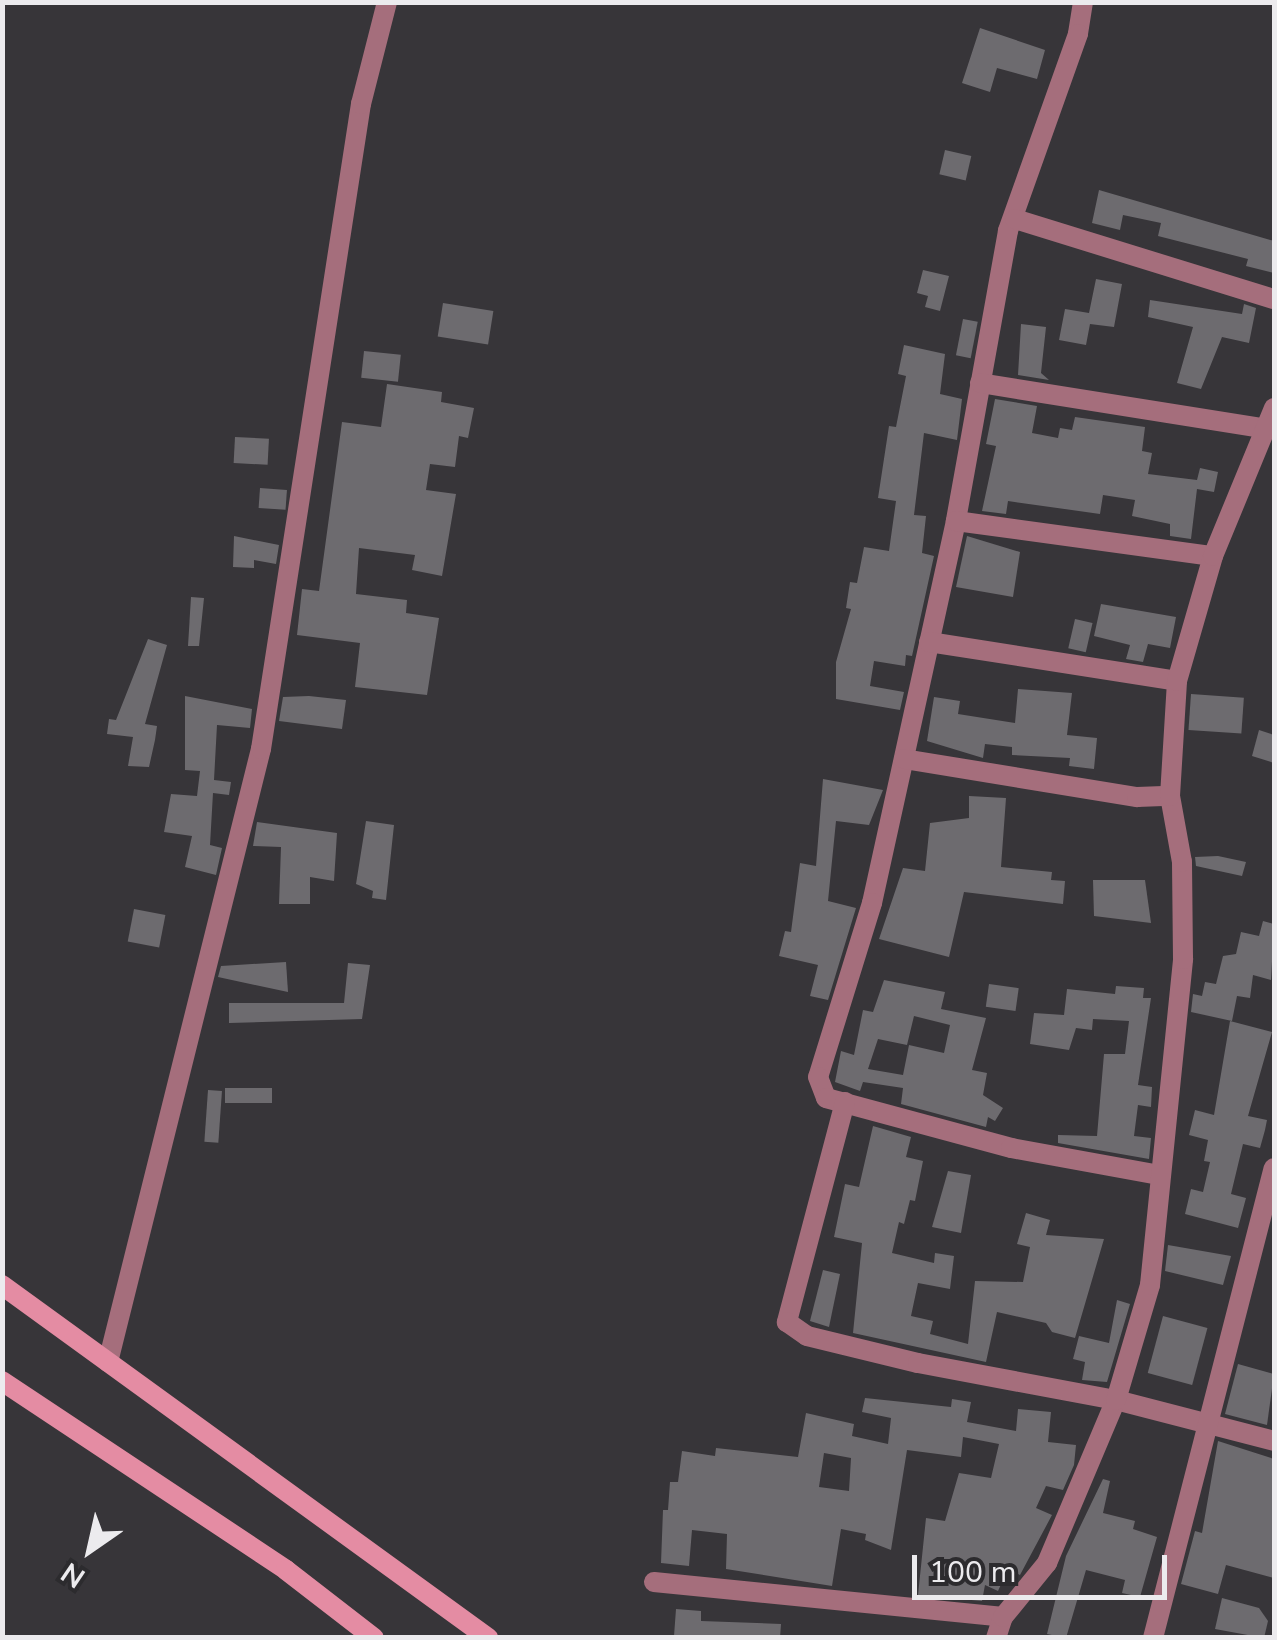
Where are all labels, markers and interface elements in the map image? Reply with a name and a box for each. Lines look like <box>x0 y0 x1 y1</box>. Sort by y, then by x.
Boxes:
north arrow <box>40 1500 140 1600</box>
scale bar <box>917 1535 1172 1597</box>
text: 100 m <box>929 1552 1016 1593</box>
text: N <box>54 1553 93 1596</box>

